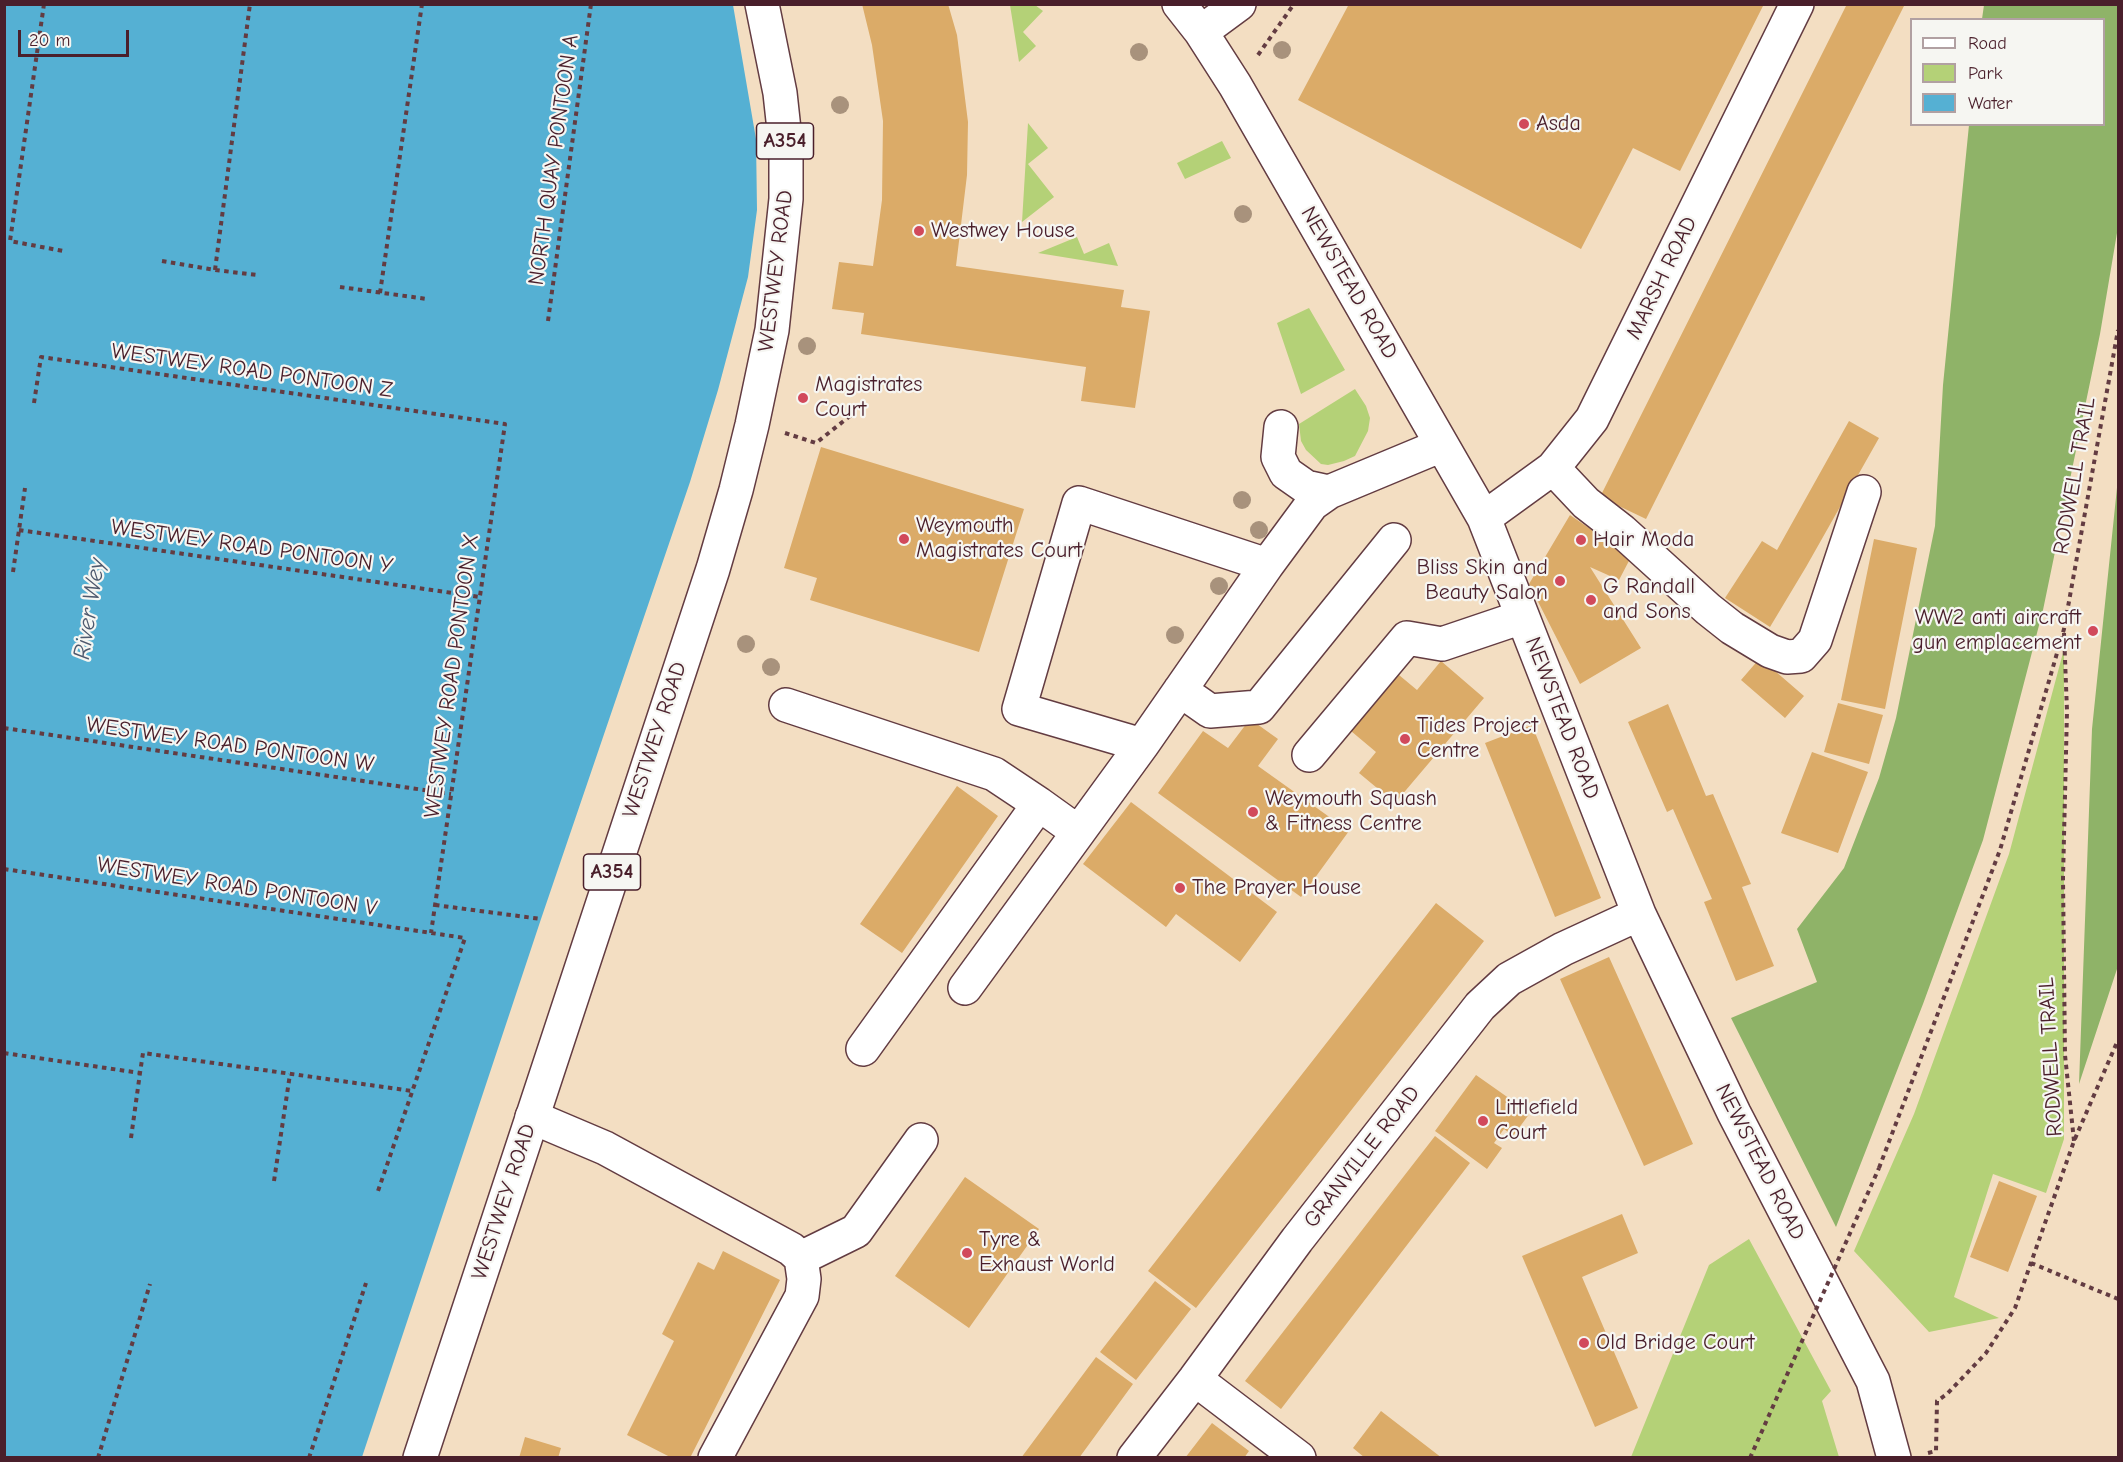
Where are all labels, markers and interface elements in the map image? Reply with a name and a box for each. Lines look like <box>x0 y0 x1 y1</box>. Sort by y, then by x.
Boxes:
scale bar <box>21 18 132 56</box>
legend <box>1910 18 2105 126</box>
text: 20 m <box>29 30 70 51</box>
street label: NORTH QUAY PONTOON A <box>523 33 585 287</box>
text: Road <box>1968 33 2007 54</box>
text: Park <box>1968 63 2002 84</box>
text: Water <box>1968 93 2012 114</box>
place label: Asda <box>1536 111 1581 137</box>
marker: Asda <box>1517 117 1531 131</box>
road number: A354 <box>756 123 814 159</box>
street label: WESTWEY ROAD <box>753 189 799 353</box>
street label: NEWSTEAD ROAD <box>1295 202 1403 364</box>
street label: MARSH ROAD <box>1621 212 1703 344</box>
place label: Westwey House <box>931 218 1075 244</box>
marker: Westwey House <box>912 224 926 238</box>
street label: WESTWEY ROAD PONTOON Z <box>110 338 394 404</box>
place label: Magistrates Court <box>815 372 922 424</box>
marker: Magistrates Court <box>796 391 810 405</box>
street label: RODWELL TRAIL <box>2048 395 2102 557</box>
place label: Weymouth Magistrates Court <box>916 513 1082 564</box>
street label: WESTWEY ROAD PONTOON Y <box>109 514 395 580</box>
place label: Hair Moda <box>1593 527 1694 553</box>
street label: WESTWEY ROAD PONTOON X <box>419 532 485 820</box>
marker: Weymouth Magistrates Court <box>897 532 911 546</box>
marker: Hair Moda <box>1574 533 1588 547</box>
place label: Bliss Skin and Beauty Salon <box>1416 555 1548 606</box>
water label: River Wey <box>68 556 112 662</box>
marker: Bliss Skin and Beauty Salon <box>1553 574 1567 588</box>
place label: G Randall and Sons <box>1603 574 1695 626</box>
marker: G Randall and Sons <box>1584 593 1598 607</box>
place label: WW2 anti aircraft gun emplacement <box>1912 605 2081 656</box>
marker: WW2 anti aircraft gun emplacement <box>2086 624 2100 638</box>
street label: NEWSTEAD ROAD <box>1519 633 1605 803</box>
street label: WESTWEY ROAD <box>617 659 693 821</box>
street label: WESTWEY ROAD PONTOON W <box>84 712 376 778</box>
place label: Tides Project Centre <box>1417 713 1538 764</box>
marker: Tides Project Centre <box>1398 732 1412 746</box>
place label: Weymouth Squash & Fitness Centre <box>1265 786 1437 837</box>
marker: Weymouth Squash & Fitness Centre <box>1246 805 1260 819</box>
street label: WESTWEY ROAD PONTOON V <box>95 852 379 922</box>
road number: A354 <box>584 854 640 890</box>
place label: The Prayer House <box>1192 875 1361 901</box>
marker: The Prayer House <box>1173 881 1187 895</box>
street label: RODWELL TRAIL <box>2034 977 2068 1137</box>
street label: NEWSTEAD ROAD <box>1709 1080 1811 1244</box>
street label: GRANVILLE ROAD <box>1298 1081 1426 1233</box>
place label: Littlefield Court <box>1495 1095 1578 1146</box>
marker: Littlefield Court <box>1476 1114 1490 1128</box>
street label: WESTWEY ROAD <box>466 1121 542 1283</box>
place label: Tyre & Exhaust World <box>979 1227 1115 1278</box>
marker: Tyre & Exhaust World <box>960 1246 974 1260</box>
place label: Old Bridge Court <box>1596 1330 1754 1356</box>
marker: Old Bridge Court <box>1577 1336 1591 1350</box>

